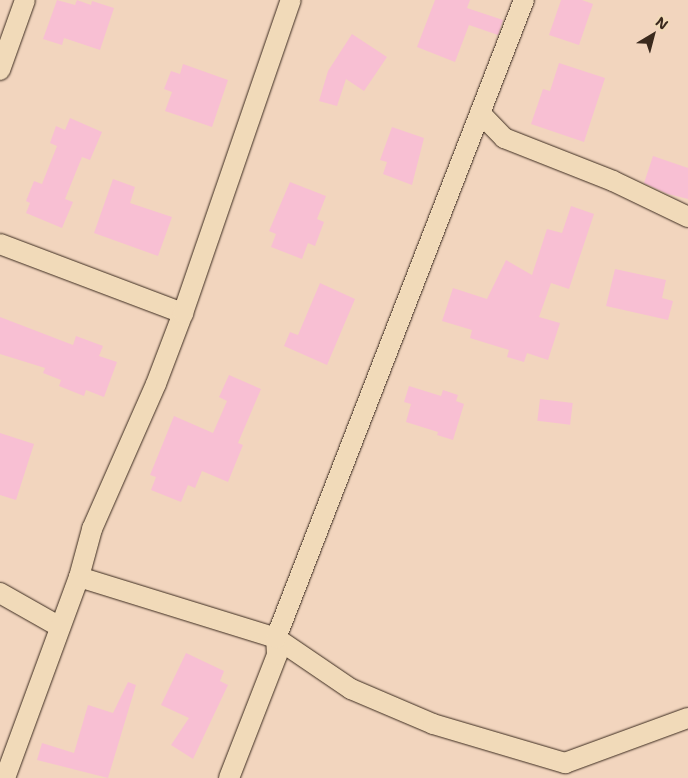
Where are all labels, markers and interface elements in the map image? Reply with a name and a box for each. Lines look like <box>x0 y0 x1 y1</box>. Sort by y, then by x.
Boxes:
north arrow <box>628 10 678 60</box>
text: N <box>652 12 672 34</box>

